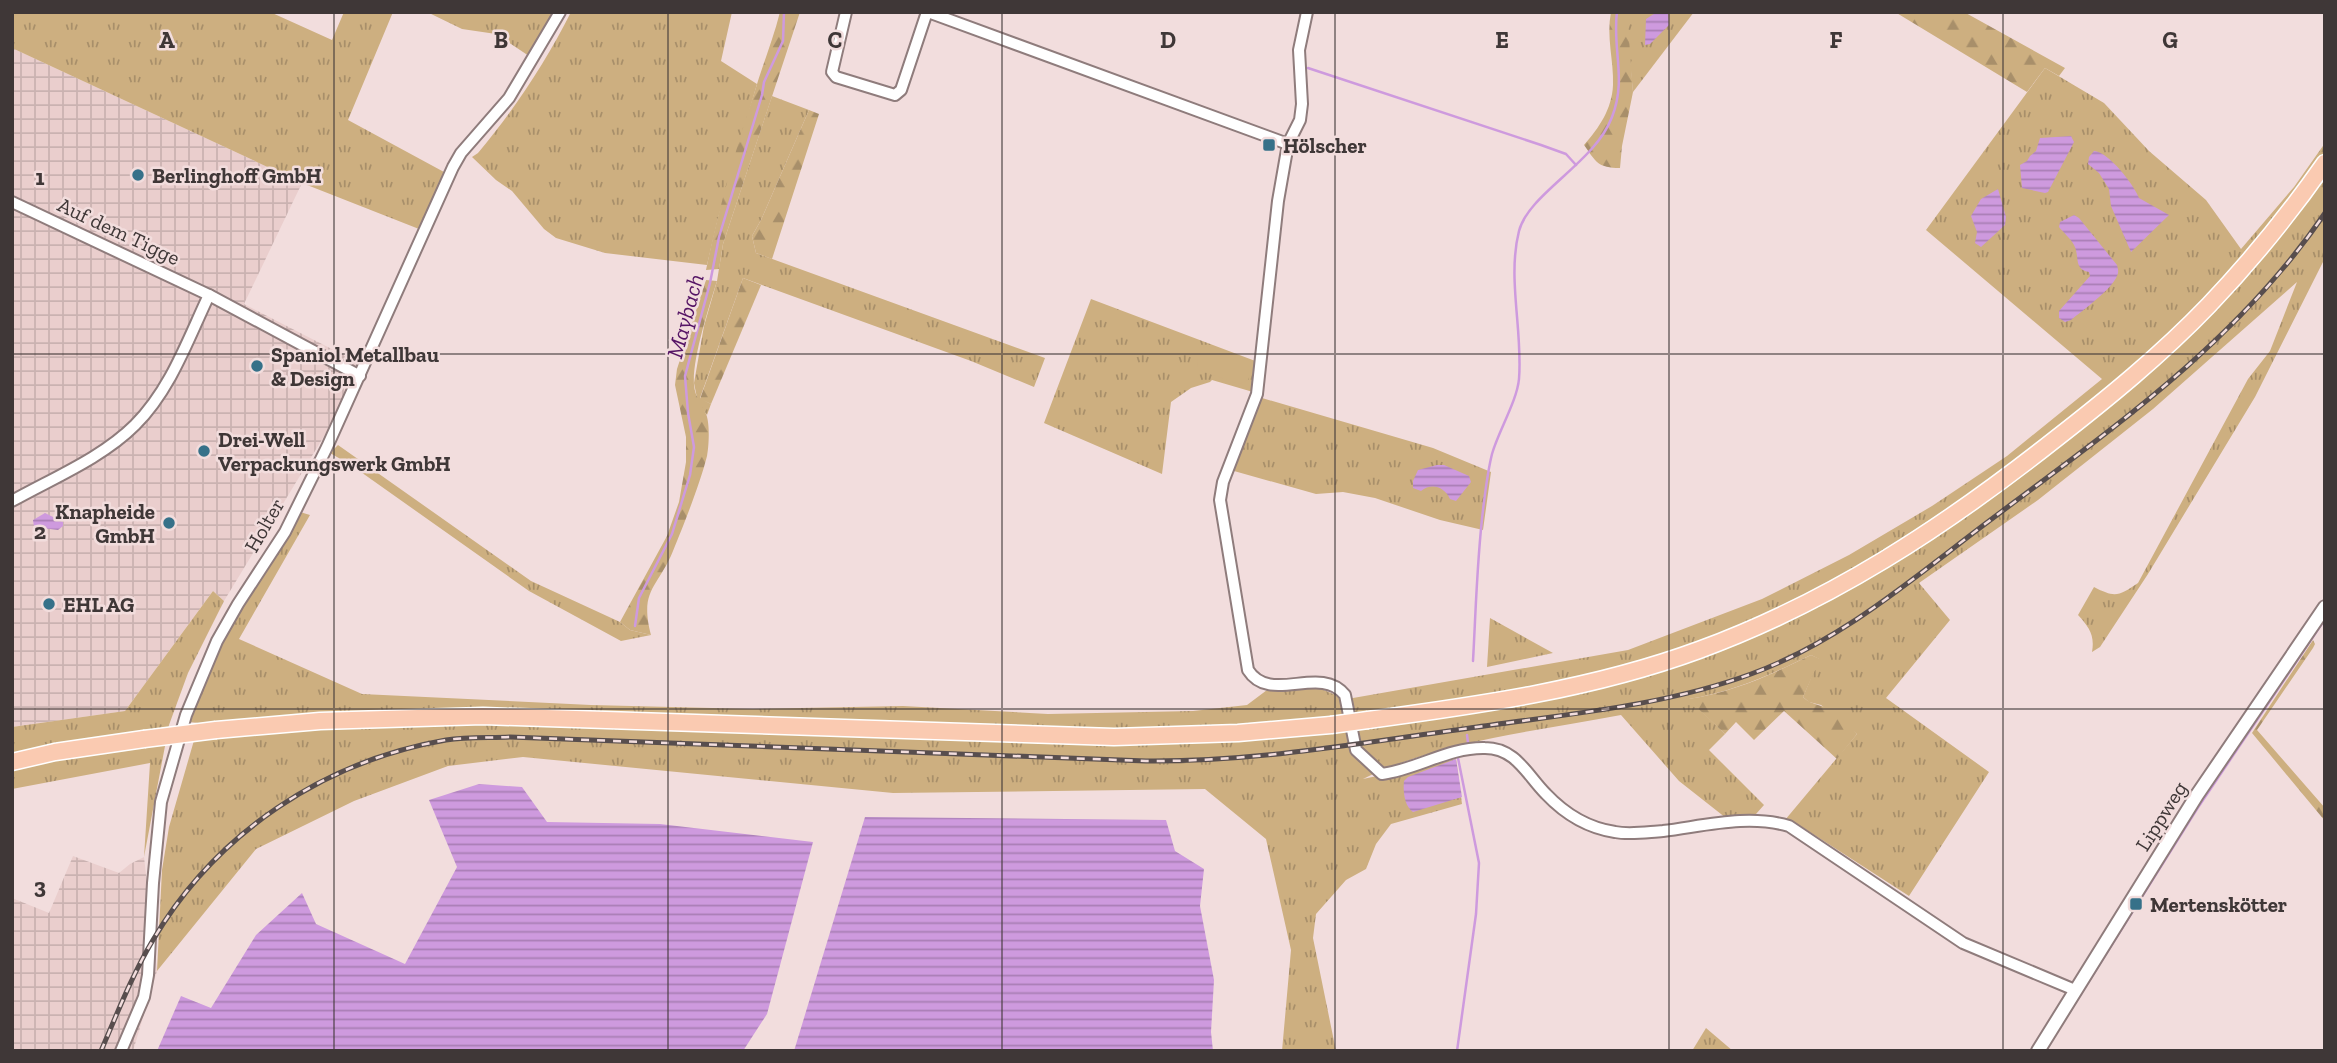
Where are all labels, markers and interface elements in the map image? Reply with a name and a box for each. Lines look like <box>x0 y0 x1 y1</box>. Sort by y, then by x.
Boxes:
text: A <box>159 26 175 54</box>
text: B <box>494 26 508 54</box>
text: C <box>828 26 842 54</box>
text: D <box>1160 26 1176 54</box>
text: E <box>1495 26 1509 54</box>
text: F <box>1829 26 1843 54</box>
text: G <box>2162 26 2178 54</box>
place label: Hölscher <box>1283 133 1367 158</box>
marker: Hölscher <box>1261 137 1277 153</box>
text: 1 <box>35 163 45 191</box>
place label: Berlinghoff GmbH <box>152 163 322 188</box>
marker: Berlinghoff GmbH <box>130 167 146 183</box>
street label: Auf dem Tigge <box>54 192 184 270</box>
water label: Maybach <box>660 271 710 361</box>
place label: Spaniol Metallbau & Design <box>271 342 439 391</box>
marker: Spaniol Metallbau & Design <box>249 358 265 374</box>
place label: Drei-Well Verpackungswerk GmbH <box>218 427 451 476</box>
marker: Drei-Well Verpackungswerk GmbH <box>196 443 212 459</box>
street label: Holter <box>239 494 289 556</box>
place label: Knapheide GmbH <box>55 499 155 548</box>
marker: Knapheide GmbH <box>161 515 177 531</box>
text: 2 <box>34 517 46 545</box>
place label: EHL AG <box>63 592 134 617</box>
marker: EHL AG <box>41 596 57 612</box>
street label: Lippweg <box>2130 776 2192 855</box>
text: 3 <box>34 872 46 900</box>
place label: Mertenskötter <box>2150 892 2287 917</box>
marker: Mertenskötter <box>2128 896 2144 912</box>

